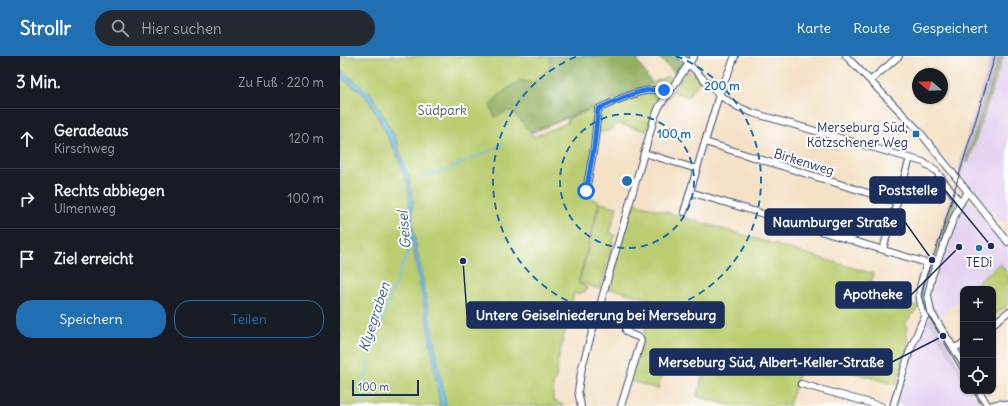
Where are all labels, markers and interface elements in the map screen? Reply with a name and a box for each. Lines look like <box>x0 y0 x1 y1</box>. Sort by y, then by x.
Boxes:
search box <box>95 10 375 46</box>
text: Strollr <box>20 16 71 40</box>
icon: search <box>109 17 131 39</box>
text: Hier suchen <box>141 19 222 38</box>
text: Karte <box>797 19 831 37</box>
text: Route <box>853 19 890 37</box>
text: Gespeichert <box>912 19 988 37</box>
north arrow <box>912 68 948 104</box>
text: 3 Min. <box>16 71 61 93</box>
text: Zu Fuß · 220 m <box>238 74 324 91</box>
text: 200 m <box>704 78 740 93</box>
route end <box>655 81 673 99</box>
park label: Südpark <box>417 102 467 119</box>
place label: Merseburg Süd, Kötzschener Weg <box>807 119 908 151</box>
text: Geradeaus <box>54 121 128 140</box>
text: 100 m <box>657 126 691 141</box>
icon: ahead <box>16 128 38 150</box>
marker: Merseburg Süd, Kötzschener Weg <box>911 129 921 139</box>
text: 120 m <box>289 130 324 147</box>
text: Kirschweg <box>54 140 115 157</box>
street label: Birkenweg <box>772 145 836 179</box>
centre of rings <box>620 174 634 188</box>
callout: Poststelle <box>870 177 945 203</box>
text: Rechts abbiegen <box>54 181 165 200</box>
text: Poststelle <box>878 181 938 199</box>
route start <box>577 182 595 200</box>
icon: right <box>16 188 38 210</box>
text: 100 m <box>287 190 324 207</box>
text: Ulmenweg <box>54 200 116 217</box>
water label: Geisel <box>393 209 415 250</box>
callout: Naumburger Straße <box>765 209 905 235</box>
text: Naumburger Straße <box>773 213 898 231</box>
marker: TEDi <box>974 243 984 253</box>
icon: arrive <box>16 248 38 270</box>
text: Ziel erreicht <box>54 249 133 268</box>
place label: TEDi <box>966 254 992 271</box>
water label: Klyegraben <box>354 279 394 354</box>
callout: Apotheke <box>836 282 911 308</box>
text: Apotheke <box>843 285 903 303</box>
map controls <box>960 286 996 394</box>
button: + <box>960 286 996 322</box>
button: Speichern <box>16 300 166 338</box>
button: Teilen <box>174 300 324 338</box>
callout: Untere Geiselniederung bei Merseburg <box>467 302 724 328</box>
text: Untere Geiselniederung bei Merseburg <box>476 306 716 324</box>
button: − <box>960 322 996 358</box>
callout: Merseburg Süd, Albert-Keller-Straße <box>650 349 892 375</box>
text: Merseburg Süd, Albert-Keller-Straße <box>658 353 884 371</box>
button: locate <box>960 358 996 394</box>
scale bar <box>352 378 419 397</box>
text: 100 m <box>358 380 389 394</box>

